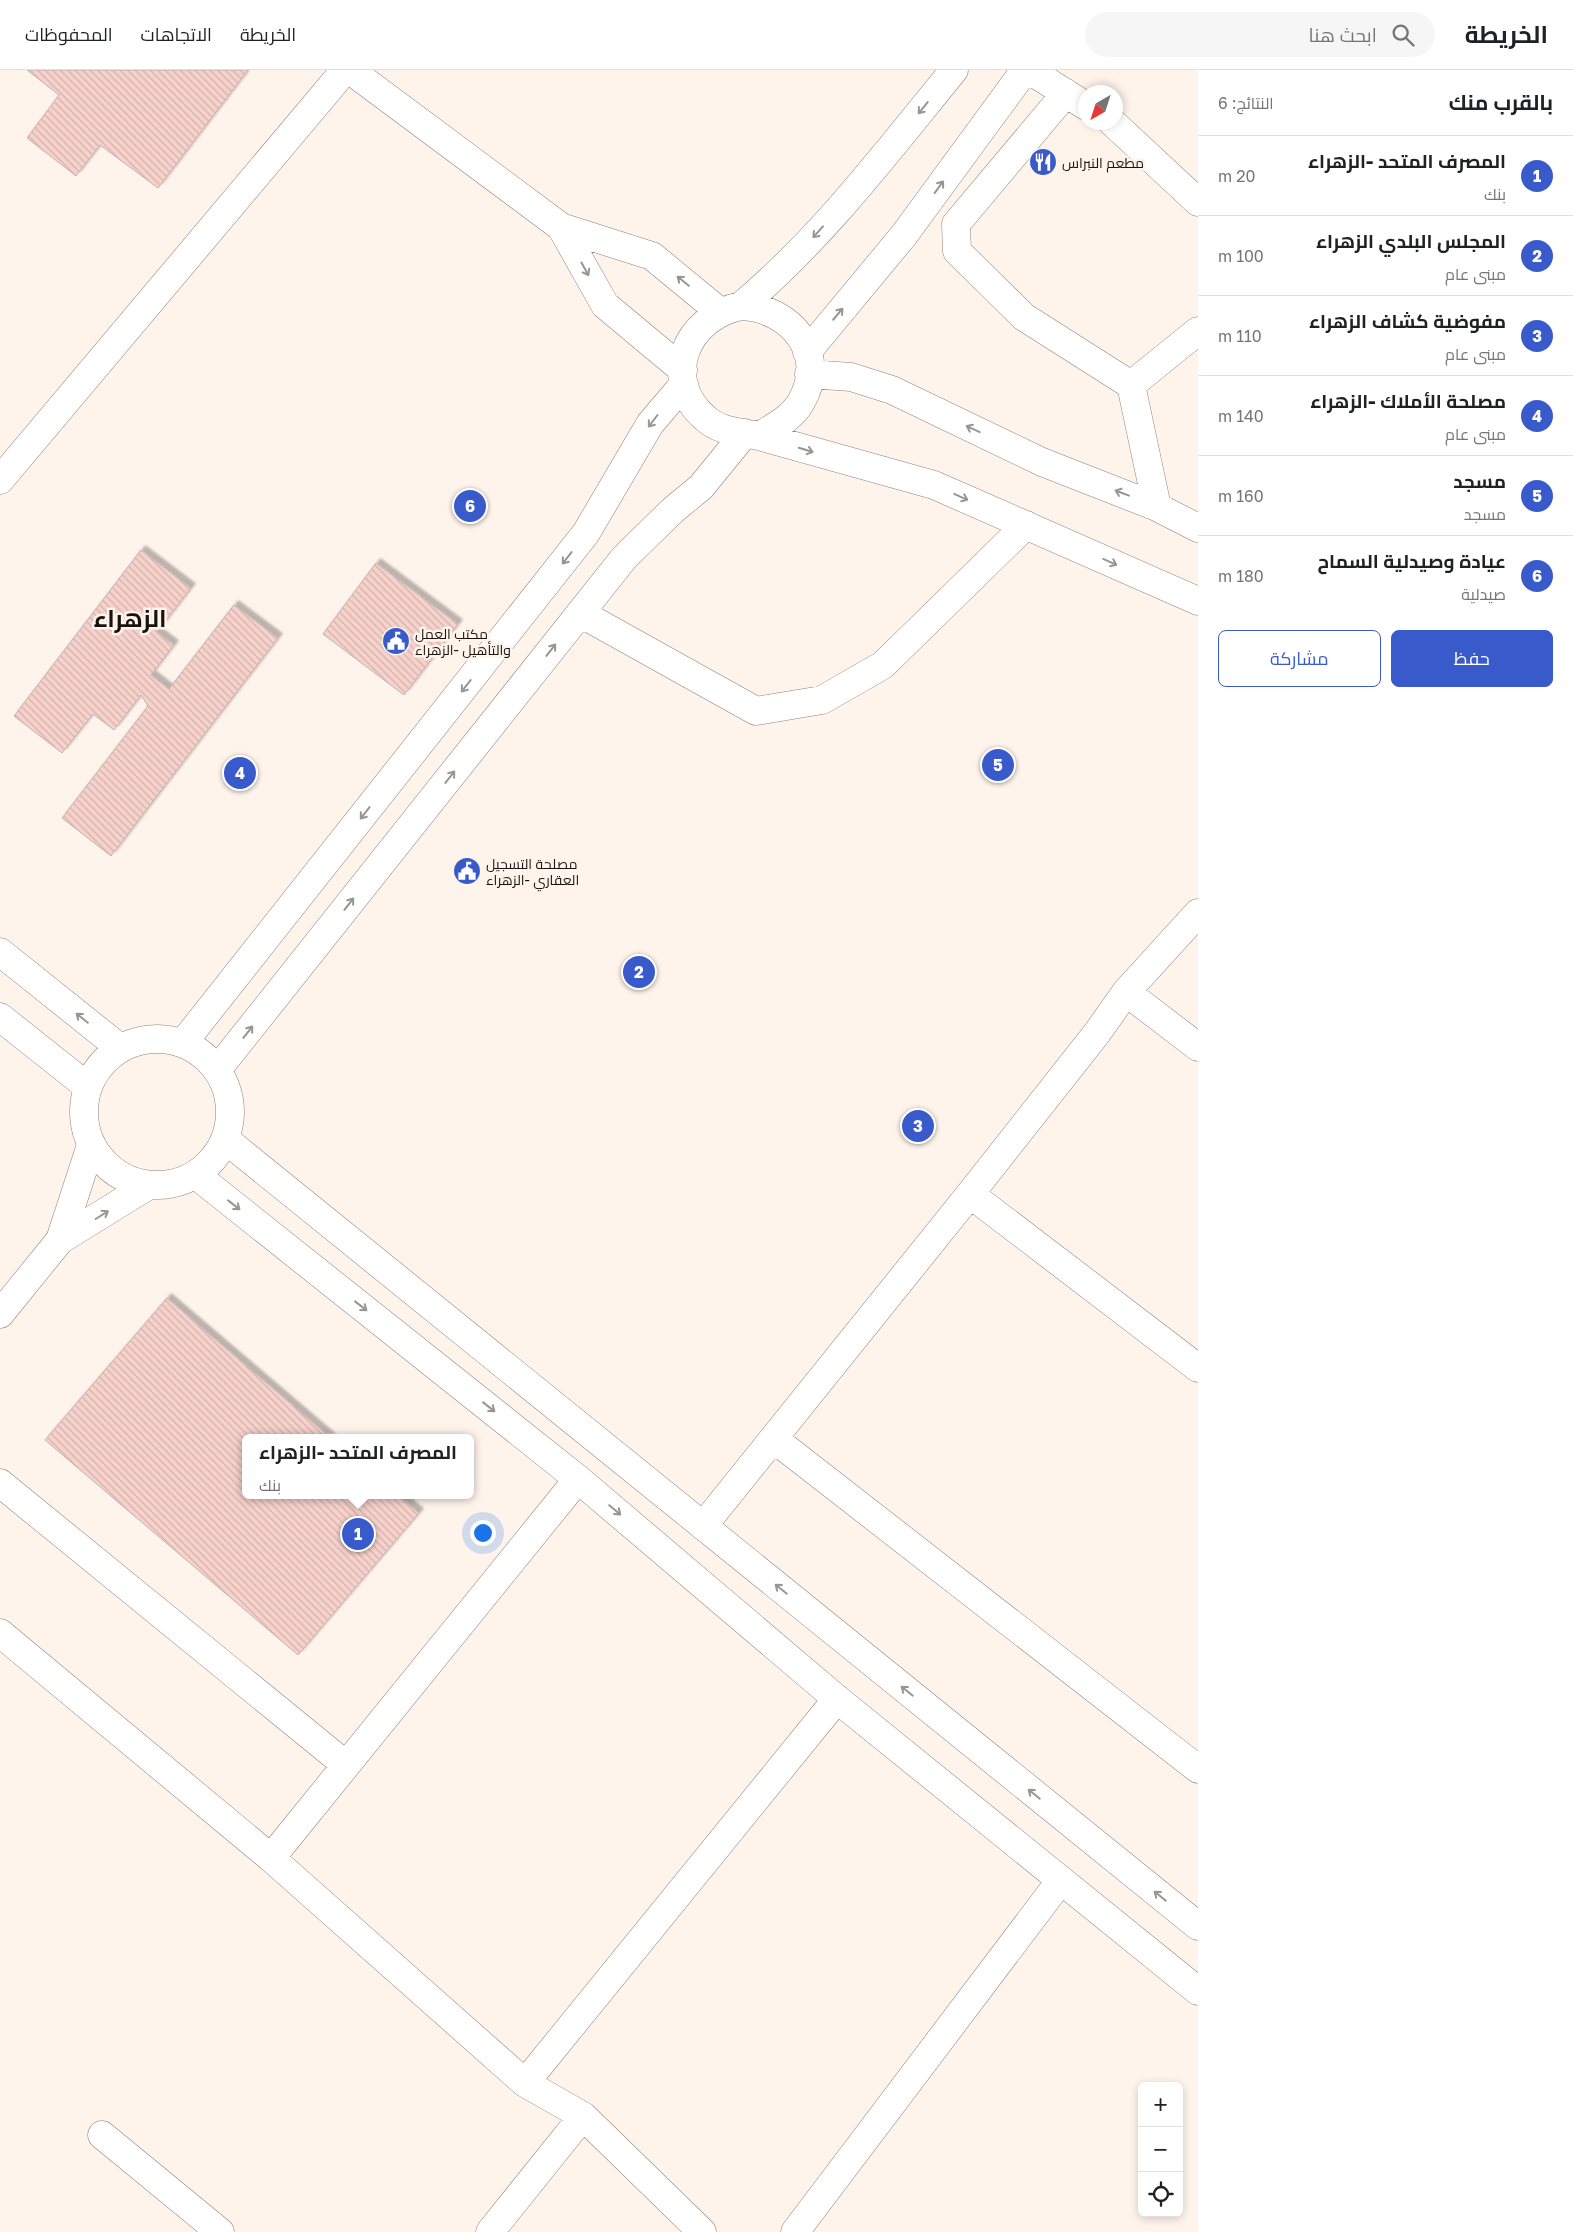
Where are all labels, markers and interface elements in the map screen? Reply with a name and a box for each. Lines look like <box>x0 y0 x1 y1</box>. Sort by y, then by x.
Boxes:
search box <box>1085 12 1435 57</box>
text: الخريطة <box>1465 19 1548 48</box>
icon: search <box>1389 21 1417 49</box>
text: المحفوظات <box>25 23 113 45</box>
text: الاتجاهات <box>141 23 212 45</box>
text: الخريطة <box>240 23 296 45</box>
text: ابحث هنا <box>1309 23 1377 46</box>
north arrow <box>1078 85 1123 130</box>
text: بالقرب منك <box>1449 89 1553 115</box>
text: النتائج: 6 <box>1218 93 1274 113</box>
one-way arrow <box>917 101 928 114</box>
restaurant icon: مطعم النبراس <box>1028 147 1058 177</box>
text: المصرف المتحد -الزهراء <box>1308 149 1506 172</box>
place label: مطعم النبراس <box>1062 154 1144 173</box>
text: 20 m <box>1218 166 1255 186</box>
text: 1 <box>1533 166 1541 186</box>
one-way arrow <box>934 180 944 194</box>
text: بنك <box>1484 184 1506 204</box>
one-way arrow <box>812 225 823 238</box>
text: المجلس البلدي الزهراء <box>1316 229 1506 252</box>
text: 100 m <box>1218 246 1264 266</box>
text: 2 <box>1532 246 1542 266</box>
one-way arrow <box>581 261 590 276</box>
text: مبنى عام <box>1445 264 1506 284</box>
one-way arrow <box>676 276 689 287</box>
one-way arrow <box>832 308 844 321</box>
text: مفوضية كشاف الزهراء <box>1309 309 1506 332</box>
text: 110 m <box>1218 326 1262 346</box>
text: 3 <box>1532 326 1542 346</box>
text: مبنى عام <box>1445 344 1506 364</box>
text: مصلحة الأملاك -الزهراء <box>1310 389 1506 412</box>
text: 140 m <box>1218 406 1264 426</box>
text: 4 <box>1532 406 1542 426</box>
one-way arrow <box>648 414 658 428</box>
one-way arrow <box>966 423 981 433</box>
text: مبنى عام <box>1445 424 1506 444</box>
one-way arrow <box>797 446 813 456</box>
text: مسجد <box>1453 469 1506 492</box>
text: 160 m <box>1218 486 1264 506</box>
text: 5 <box>1532 486 1542 506</box>
pin: 6 <box>454 487 486 525</box>
one-way arrow <box>1115 488 1130 497</box>
one-way arrow <box>953 492 968 502</box>
text: مسجد <box>1464 504 1506 524</box>
text: عيادة وصيدلية السماح <box>1317 549 1506 572</box>
one-way arrow <box>561 551 572 564</box>
one-way arrow <box>1102 558 1117 568</box>
text: 180 m <box>1218 566 1264 586</box>
text: 6 <box>1532 566 1542 586</box>
text: صيدلية <box>1461 584 1506 604</box>
district label: الزهراء <box>93 603 167 633</box>
place label: مكتب العمل والتأهيل -الزهراء <box>415 625 511 658</box>
public building icon: مكتب العمل والتأهيل -الزهراء <box>381 626 411 656</box>
button: مشاركة <box>1218 630 1381 687</box>
button: حفظ <box>1391 630 1553 687</box>
one-way arrow <box>545 644 556 657</box>
one-way arrow <box>460 679 471 692</box>
pin: 5 <box>982 746 1014 784</box>
pin: 4 <box>224 754 256 792</box>
one-way arrow <box>444 771 455 784</box>
one-way arrow <box>359 806 370 819</box>
place label: مصلحة التسجيل العقاري -الزهراء <box>486 855 579 892</box>
public building icon: مصلحة التسجيل العقاري -الزهراء <box>452 856 482 886</box>
one-way arrow <box>343 898 354 911</box>
pin: 2 <box>623 953 655 991</box>
one-way arrow <box>76 1012 89 1023</box>
one-way arrow <box>242 1026 253 1039</box>
pin: 3 <box>902 1107 934 1145</box>
one-way arrow <box>227 1200 240 1211</box>
one-way arrow <box>94 1209 108 1219</box>
one-way arrow <box>355 1301 368 1312</box>
one-way arrow <box>482 1402 495 1413</box>
popup <box>242 1434 474 1499</box>
text: المصرف المتحد -الزهراء <box>259 1440 457 1463</box>
text: بنك <box>259 1475 281 1495</box>
one-way arrow <box>608 1504 621 1516</box>
pin: 1 <box>342 1515 374 1553</box>
your location <box>470 1520 496 1546</box>
one-way arrow <box>775 1584 788 1595</box>
one-way arrow <box>901 1686 914 1697</box>
one-way arrow <box>1028 1788 1041 1799</box>
one-way arrow <box>1154 1890 1167 1901</box>
map controls <box>1138 2082 1183 2217</box>
button: + <box>1138 2082 1183 2127</box>
button: − <box>1138 2127 1183 2172</box>
button: locate <box>1138 2172 1183 2217</box>

